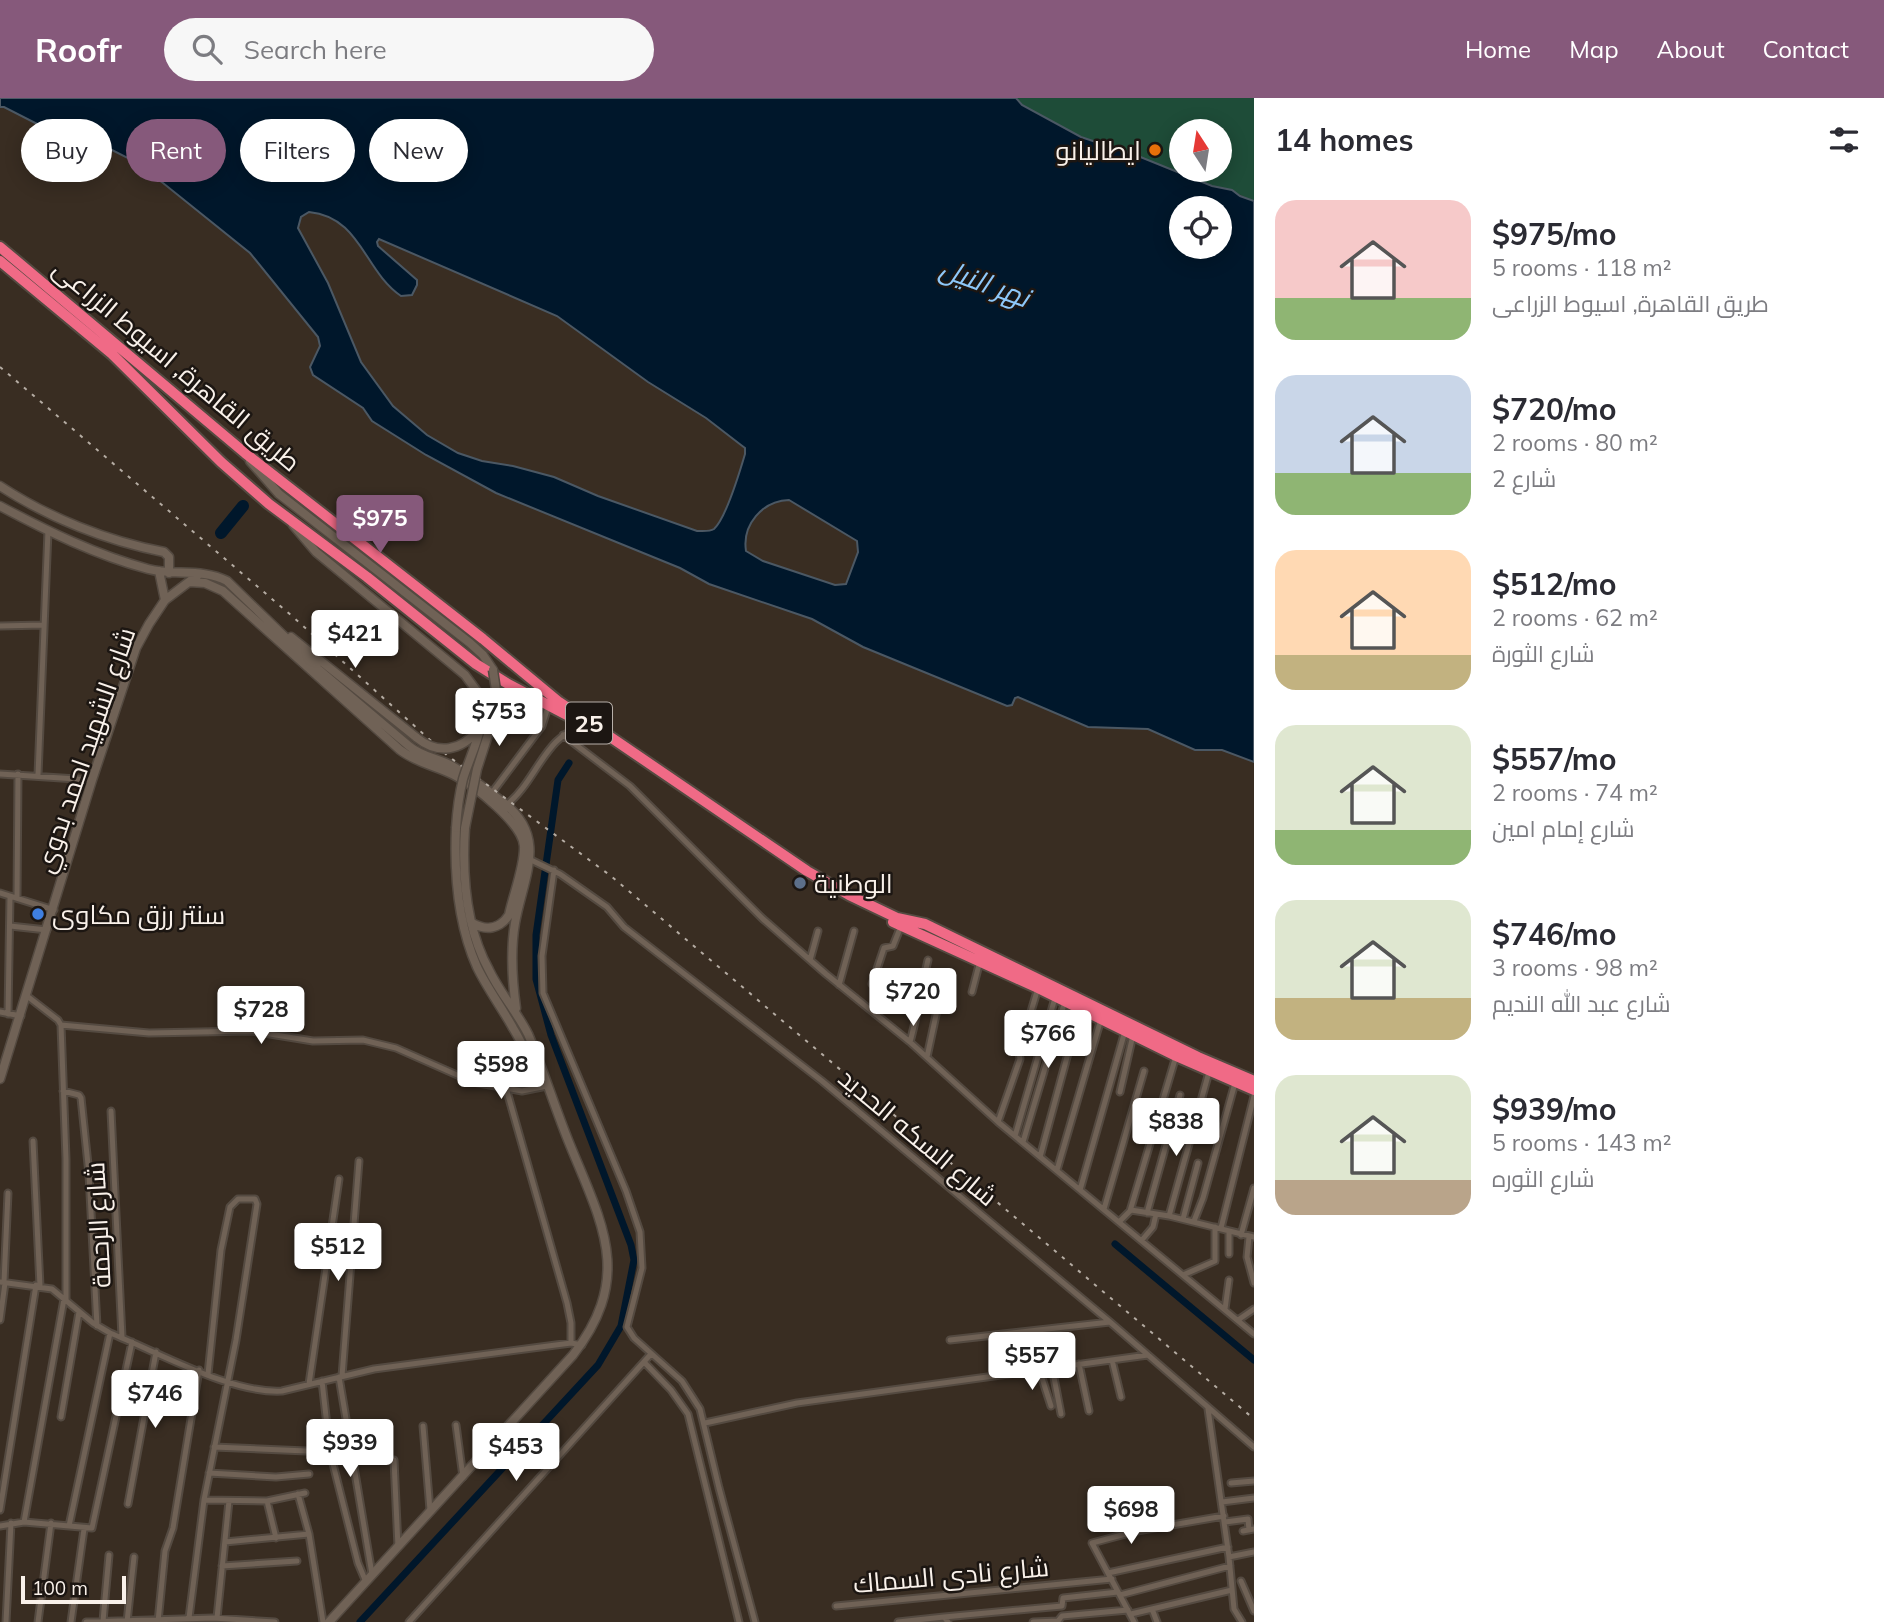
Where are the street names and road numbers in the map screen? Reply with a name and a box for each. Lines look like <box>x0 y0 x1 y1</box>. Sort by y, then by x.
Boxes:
street label: طريق القاهرة, اسيوط الزراعى <box>47 252 307 478</box>
street label: شارع الشهيد احمد بدوي <box>28 623 146 878</box>
road number: 25 <box>566 702 612 744</box>
street label: شارع السكه الحديد <box>831 1061 1004 1214</box>
street label: شارع الرحمة <box>78 1161 119 1289</box>
street label: شارع نادى السماك <box>852 1550 1050 1601</box>

